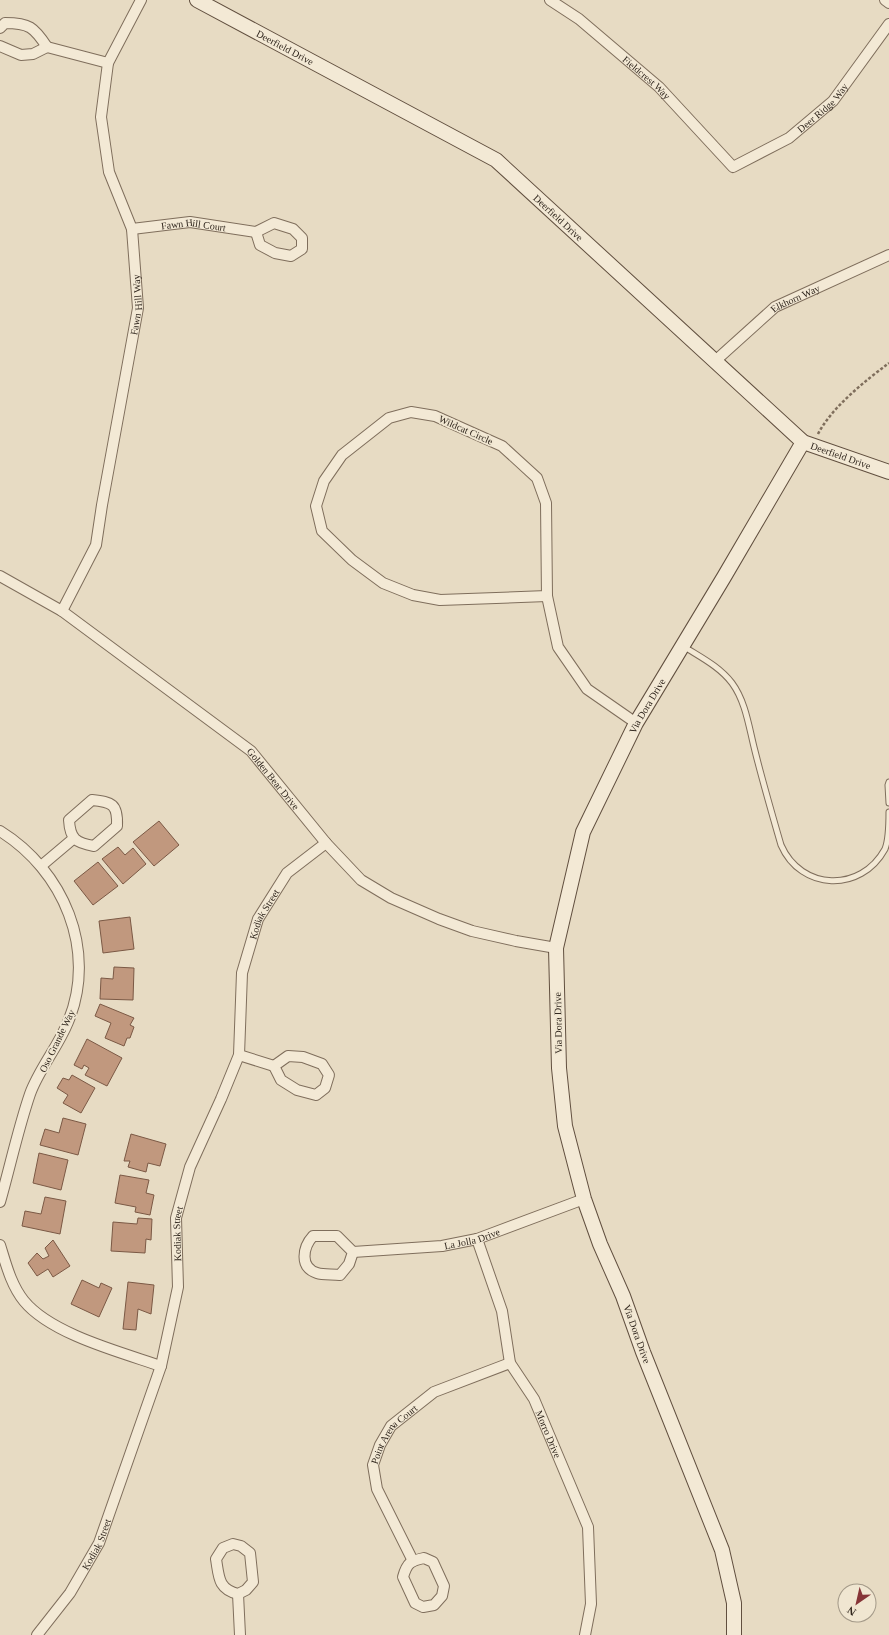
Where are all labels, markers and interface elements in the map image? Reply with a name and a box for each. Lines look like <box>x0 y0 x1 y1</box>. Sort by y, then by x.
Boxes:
street label: Deerfield Drive <box>255 27 316 67</box>
street label: Fieldcrest Way <box>621 53 673 101</box>
street label: Deer Ridge Way <box>795 81 850 134</box>
street label: Deerfield Drive <box>532 192 586 243</box>
street label: Fawn Hill Court <box>160 216 227 233</box>
street label: Fawn Hill Way <box>128 274 144 336</box>
street label: Elkhorn Way <box>768 282 821 314</box>
street label: Wildcat Circle <box>437 413 495 447</box>
street label: Deerfield Drive <box>809 440 873 471</box>
street label: Via Dora Drive <box>626 676 667 735</box>
street label: Golden Bear Drive <box>245 746 302 812</box>
street label: Kodiak Street <box>247 887 281 941</box>
street label: Via Dora Drive <box>552 992 564 1054</box>
street label: Oso Grande Way <box>37 1008 77 1074</box>
street label: Kodiak Street <box>170 1205 185 1261</box>
street label: La Jolla Drive <box>443 1225 502 1251</box>
street label: Via Dora Drive <box>621 1303 653 1365</box>
street label: Point Arena Court <box>368 1402 419 1465</box>
street label: Morro Drive <box>534 1408 564 1460</box>
street label: Kodiak Street <box>79 1517 113 1572</box>
north arrow <box>837 1583 877 1623</box>
text: N <box>845 1604 858 1618</box>

